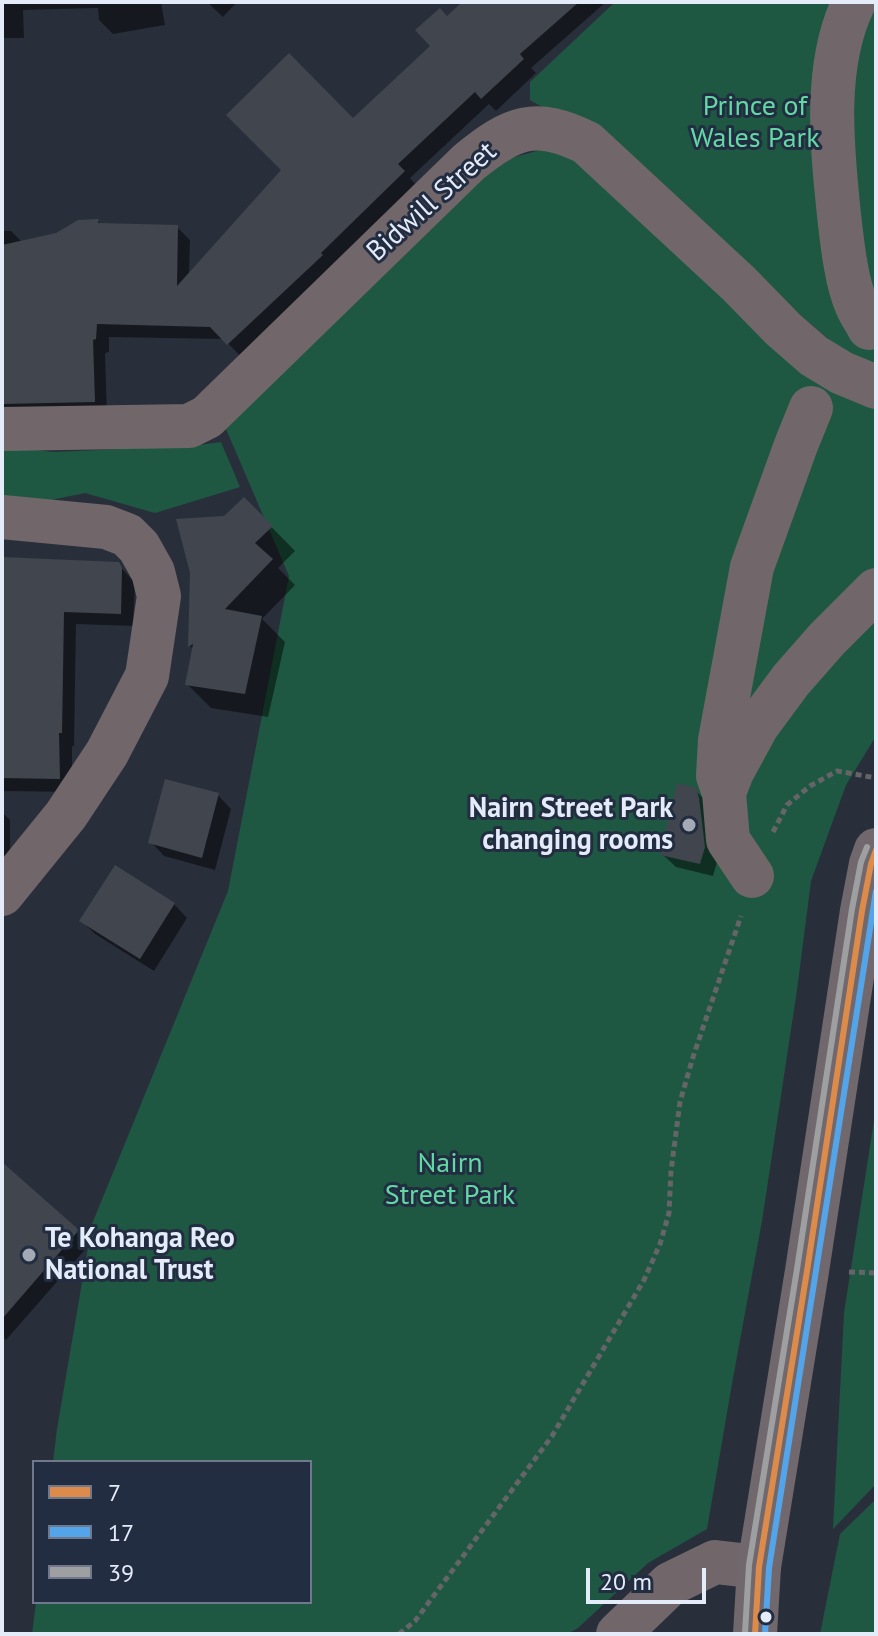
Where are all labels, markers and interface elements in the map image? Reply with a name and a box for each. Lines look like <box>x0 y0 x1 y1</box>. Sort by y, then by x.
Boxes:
park label: Prince of Wales Park <box>690 90 820 156</box>
street label: Bidwill Street <box>360 135 504 269</box>
place label: Nairn Street Park changing rooms <box>469 792 673 858</box>
marker: Nairn Street Park changing rooms <box>680 816 698 834</box>
park label: Nairn Street Park <box>385 1147 515 1213</box>
place label: Te Kohanga Reo National Trust <box>45 1222 235 1288</box>
marker: Te Kohanga Reo National Trust <box>20 1246 38 1264</box>
legend <box>32 1460 312 1604</box>
text: 7 <box>108 1477 121 1508</box>
text: 17 <box>108 1517 134 1548</box>
scale bar <box>590 1552 710 1602</box>
text: 39 <box>108 1557 134 1588</box>
text: 20 m <box>600 1566 652 1597</box>
unlabelled marker <box>758 1609 774 1625</box>

